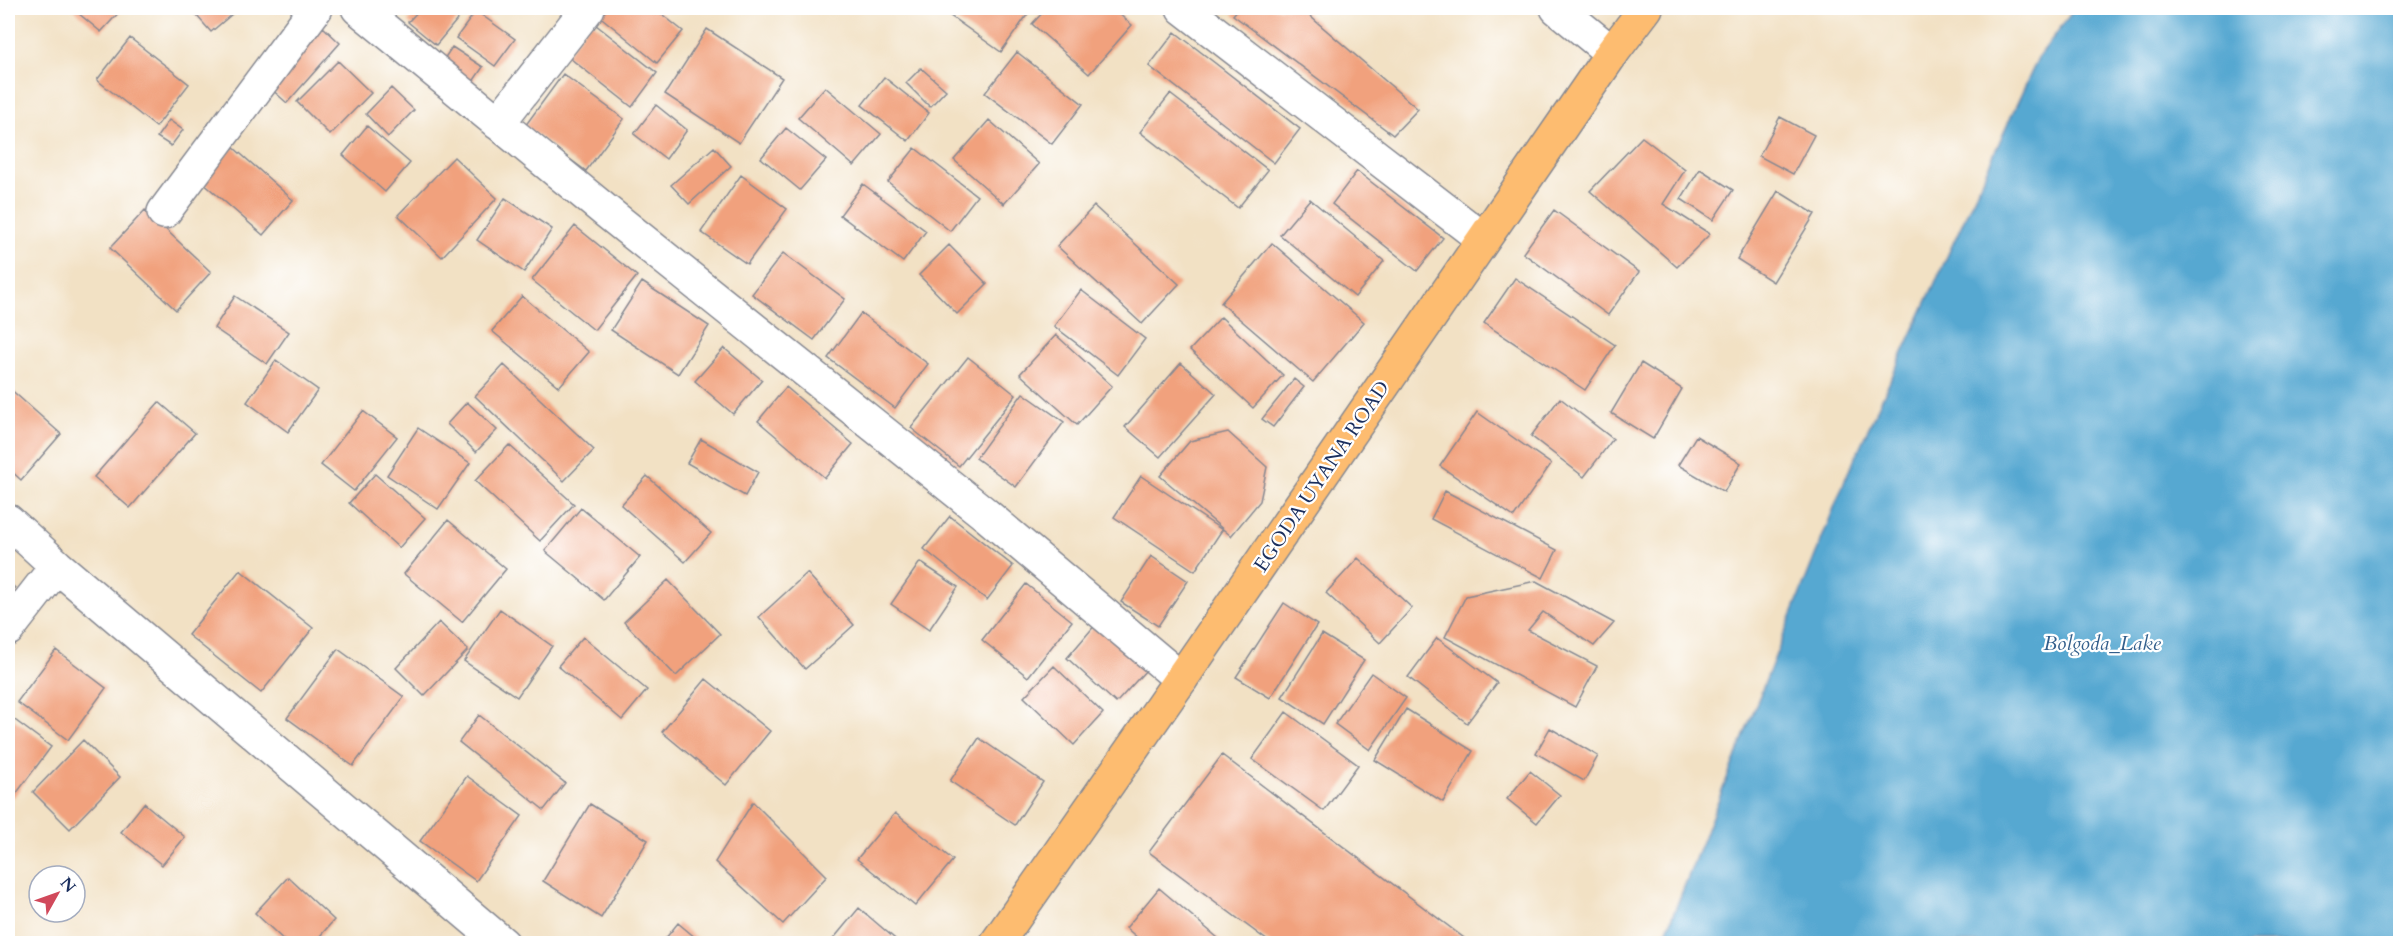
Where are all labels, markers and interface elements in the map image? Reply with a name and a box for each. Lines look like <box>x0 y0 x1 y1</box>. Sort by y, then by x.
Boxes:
street label: EGODA UYANA ROAD <box>1247 375 1396 577</box>
water label: Bolgoda_Lake <box>2043 629 2162 658</box>
north arrow <box>27 864 87 924</box>
text: N <box>55 873 81 897</box>

